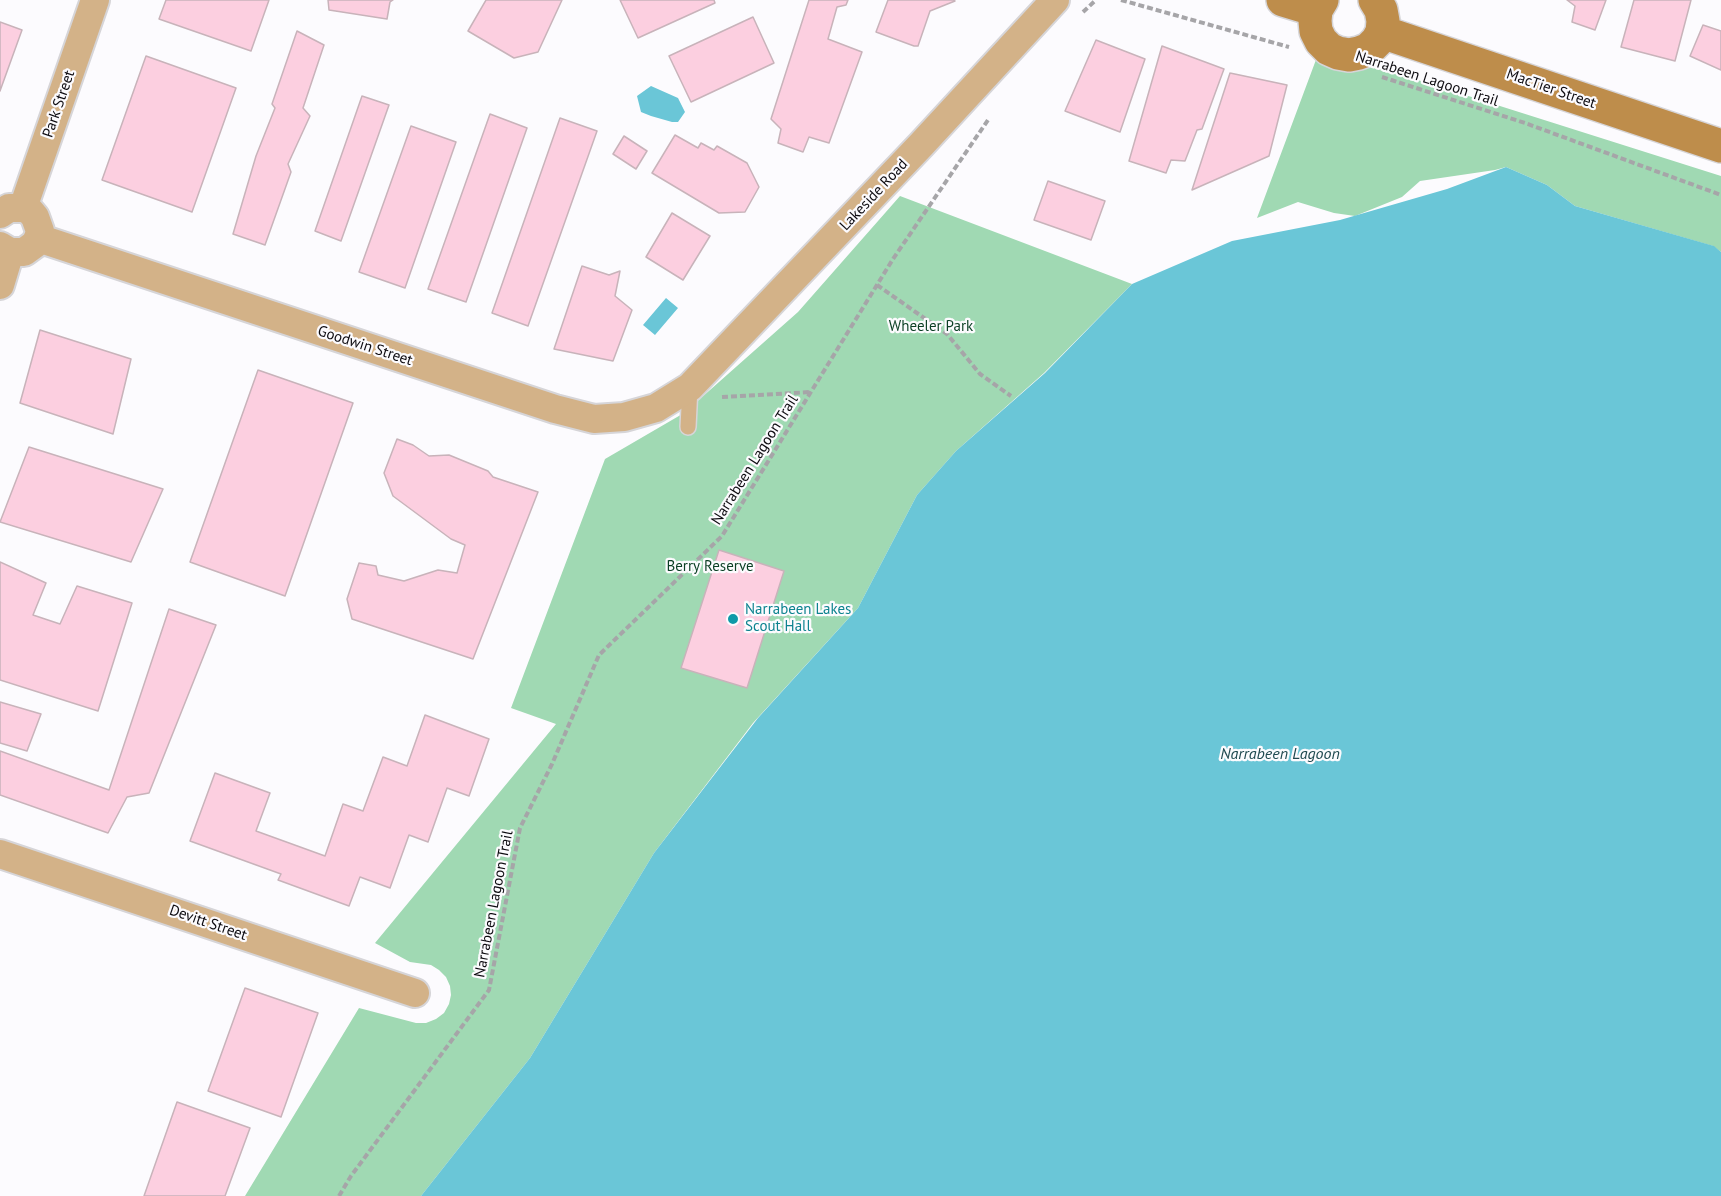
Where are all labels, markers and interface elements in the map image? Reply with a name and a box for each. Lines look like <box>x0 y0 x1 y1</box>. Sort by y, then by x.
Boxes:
street label: Narrabeen Lagoon Trail <box>1353 47 1501 111</box>
street label: MacTier Street <box>1504 65 1598 113</box>
street label: Park Street <box>39 68 79 140</box>
street label: Lakeside Road <box>836 155 912 235</box>
park label: Wheeler Park <box>889 318 973 336</box>
street label: Goodwin Street <box>315 322 415 370</box>
street label: Narrabeen Lagoon Trail <box>708 392 802 528</box>
park label: Berry Reserve <box>666 558 754 576</box>
place label: Narrabeen Lakes Scout Hall <box>745 601 851 636</box>
marker: Narrabeen Lakes Scout Hall <box>726 612 740 626</box>
water label: Narrabeen Lagoon <box>1220 744 1340 764</box>
street label: Narrabeen Lagoon Trail <box>471 829 517 979</box>
street label: Devitt Street <box>167 901 249 945</box>

